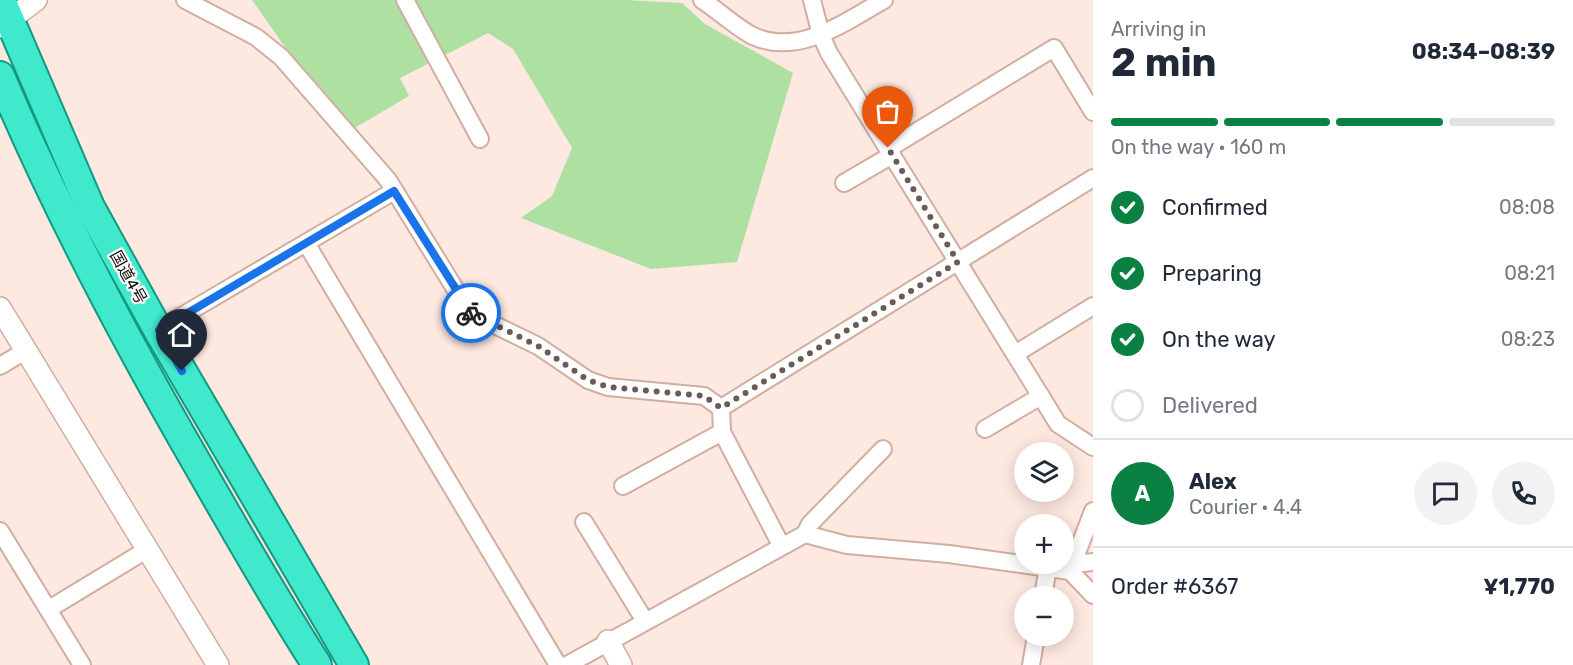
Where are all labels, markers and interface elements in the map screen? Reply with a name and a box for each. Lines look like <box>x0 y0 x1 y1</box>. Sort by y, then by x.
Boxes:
text: Arriving in <box>1111 17 1206 41</box>
text: 08:34–08:39 <box>1412 38 1555 65</box>
text: 2 min <box>1111 40 1217 86</box>
pin <box>862 86 913 148</box>
icon: bag <box>871 95 904 128</box>
text: On the way · 160 m <box>1111 135 1286 159</box>
icon: check <box>1111 191 1144 224</box>
text: Confirmed <box>1162 194 1268 221</box>
text: 08:08 <box>1499 195 1555 219</box>
street label: 国道4号 <box>106 247 151 307</box>
icon: check <box>1111 257 1144 290</box>
text: Preparing <box>1162 260 1262 287</box>
text: 08:21 <box>1504 261 1555 285</box>
courier <box>441 283 501 343</box>
icon: bike <box>455 297 488 330</box>
pin <box>156 309 207 371</box>
icon: home <box>165 318 198 351</box>
icon: check <box>1111 323 1144 356</box>
text: On the way <box>1162 326 1276 353</box>
text: 08:23 <box>1501 327 1555 351</box>
text: Delivered <box>1162 392 1258 419</box>
map controls <box>1014 442 1074 646</box>
button: layers <box>1014 442 1074 502</box>
button: chat <box>1414 462 1477 525</box>
button: phone <box>1492 462 1555 525</box>
text: Alex <box>1189 468 1237 495</box>
text: A <box>1135 480 1150 507</box>
text: Courier · 4.4 <box>1189 495 1302 519</box>
button: + <box>1014 514 1074 574</box>
text: Order #6367 <box>1111 573 1238 600</box>
text: ¥1,770 <box>1483 573 1555 600</box>
button: − <box>1014 586 1074 646</box>

